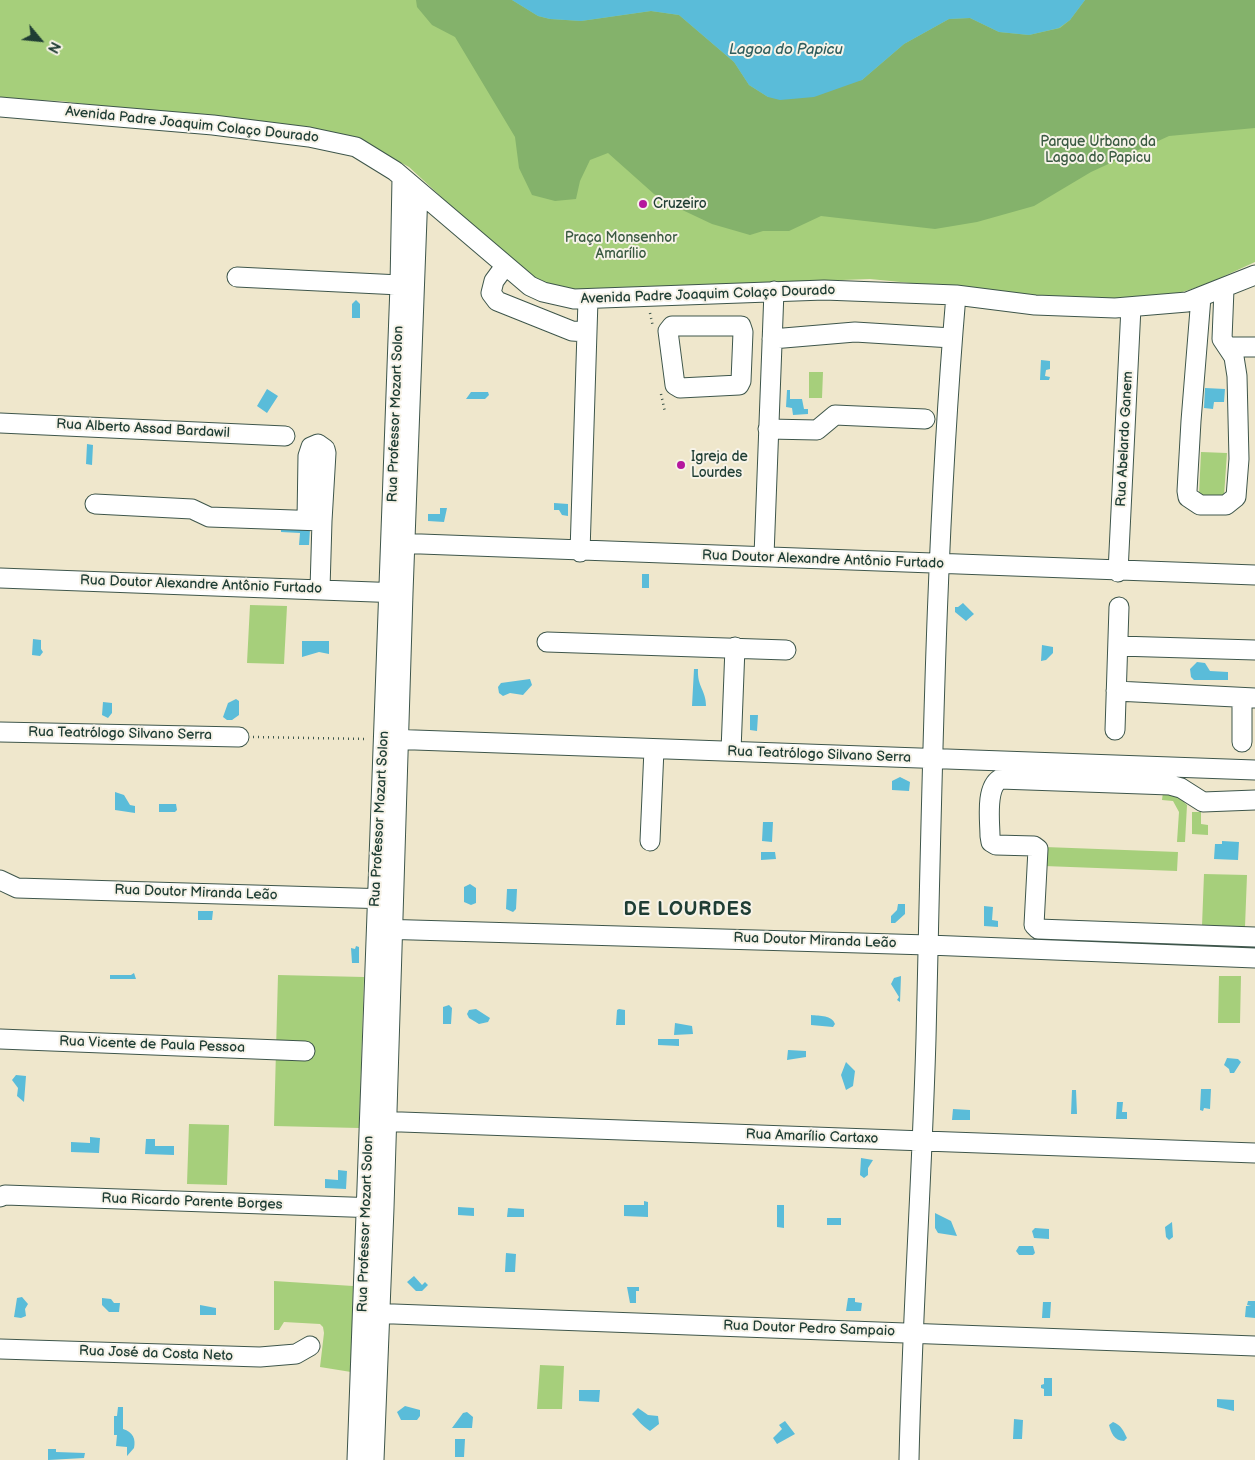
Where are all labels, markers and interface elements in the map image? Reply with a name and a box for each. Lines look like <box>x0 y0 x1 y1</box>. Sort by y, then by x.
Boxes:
north arrow <box>15 15 65 65</box>
text: N <box>44 39 64 56</box>
water label: Lagoa do Papicu <box>729 41 843 59</box>
street label: Avenida Padre Joaquim Colaço Dourado <box>64 103 320 147</box>
park label: Parque Urbano da Lagoa do Papicu <box>1040 134 1156 166</box>
place label: Cruzeiro <box>653 196 707 212</box>
marker: Cruzeiro <box>637 198 649 210</box>
park label: Praça Monsenhor Amarílio <box>565 230 677 262</box>
street label: Avenida Padre Joaquim Colaço Dourado <box>580 282 836 308</box>
street label: Rua Professor Mozart Solon <box>385 325 407 503</box>
street label: Rua Abelardo Ganem <box>1113 371 1137 507</box>
street label: Rua Alberto Assad Bardawil <box>56 416 230 442</box>
place label: Igreja de Lourdes <box>691 449 748 482</box>
marker: Igreja de Lourdes <box>675 459 687 471</box>
street label: Rua Doutor Alexandre Antônio Furtado <box>702 547 944 573</box>
street label: Rua Doutor Alexandre Antônio Furtado <box>80 572 322 598</box>
street label: Rua Teatrólogo Silvano Serra <box>28 724 212 744</box>
street label: Rua Professor Mozart Solon <box>367 730 393 908</box>
street label: Rua Teatrólogo Silvano Serra <box>727 743 911 767</box>
street label: Rua Doutor Miranda Leão <box>114 882 278 904</box>
district label: DE LOURDES <box>622 899 754 921</box>
street label: Rua Doutor Miranda Leão <box>733 930 897 952</box>
street label: Rua Vicente de Paula Pessoa <box>59 1033 245 1057</box>
street label: Rua Amarílio Cartaxo <box>745 1126 879 1148</box>
street label: Rua Professor Mozart Solon <box>355 1135 377 1313</box>
street label: Rua Ricardo Parente Borges <box>101 1190 283 1214</box>
street label: Rua Doutor Pedro Sampaio <box>723 1318 895 1340</box>
street label: Rua José da Costa Neto <box>79 1343 233 1365</box>

